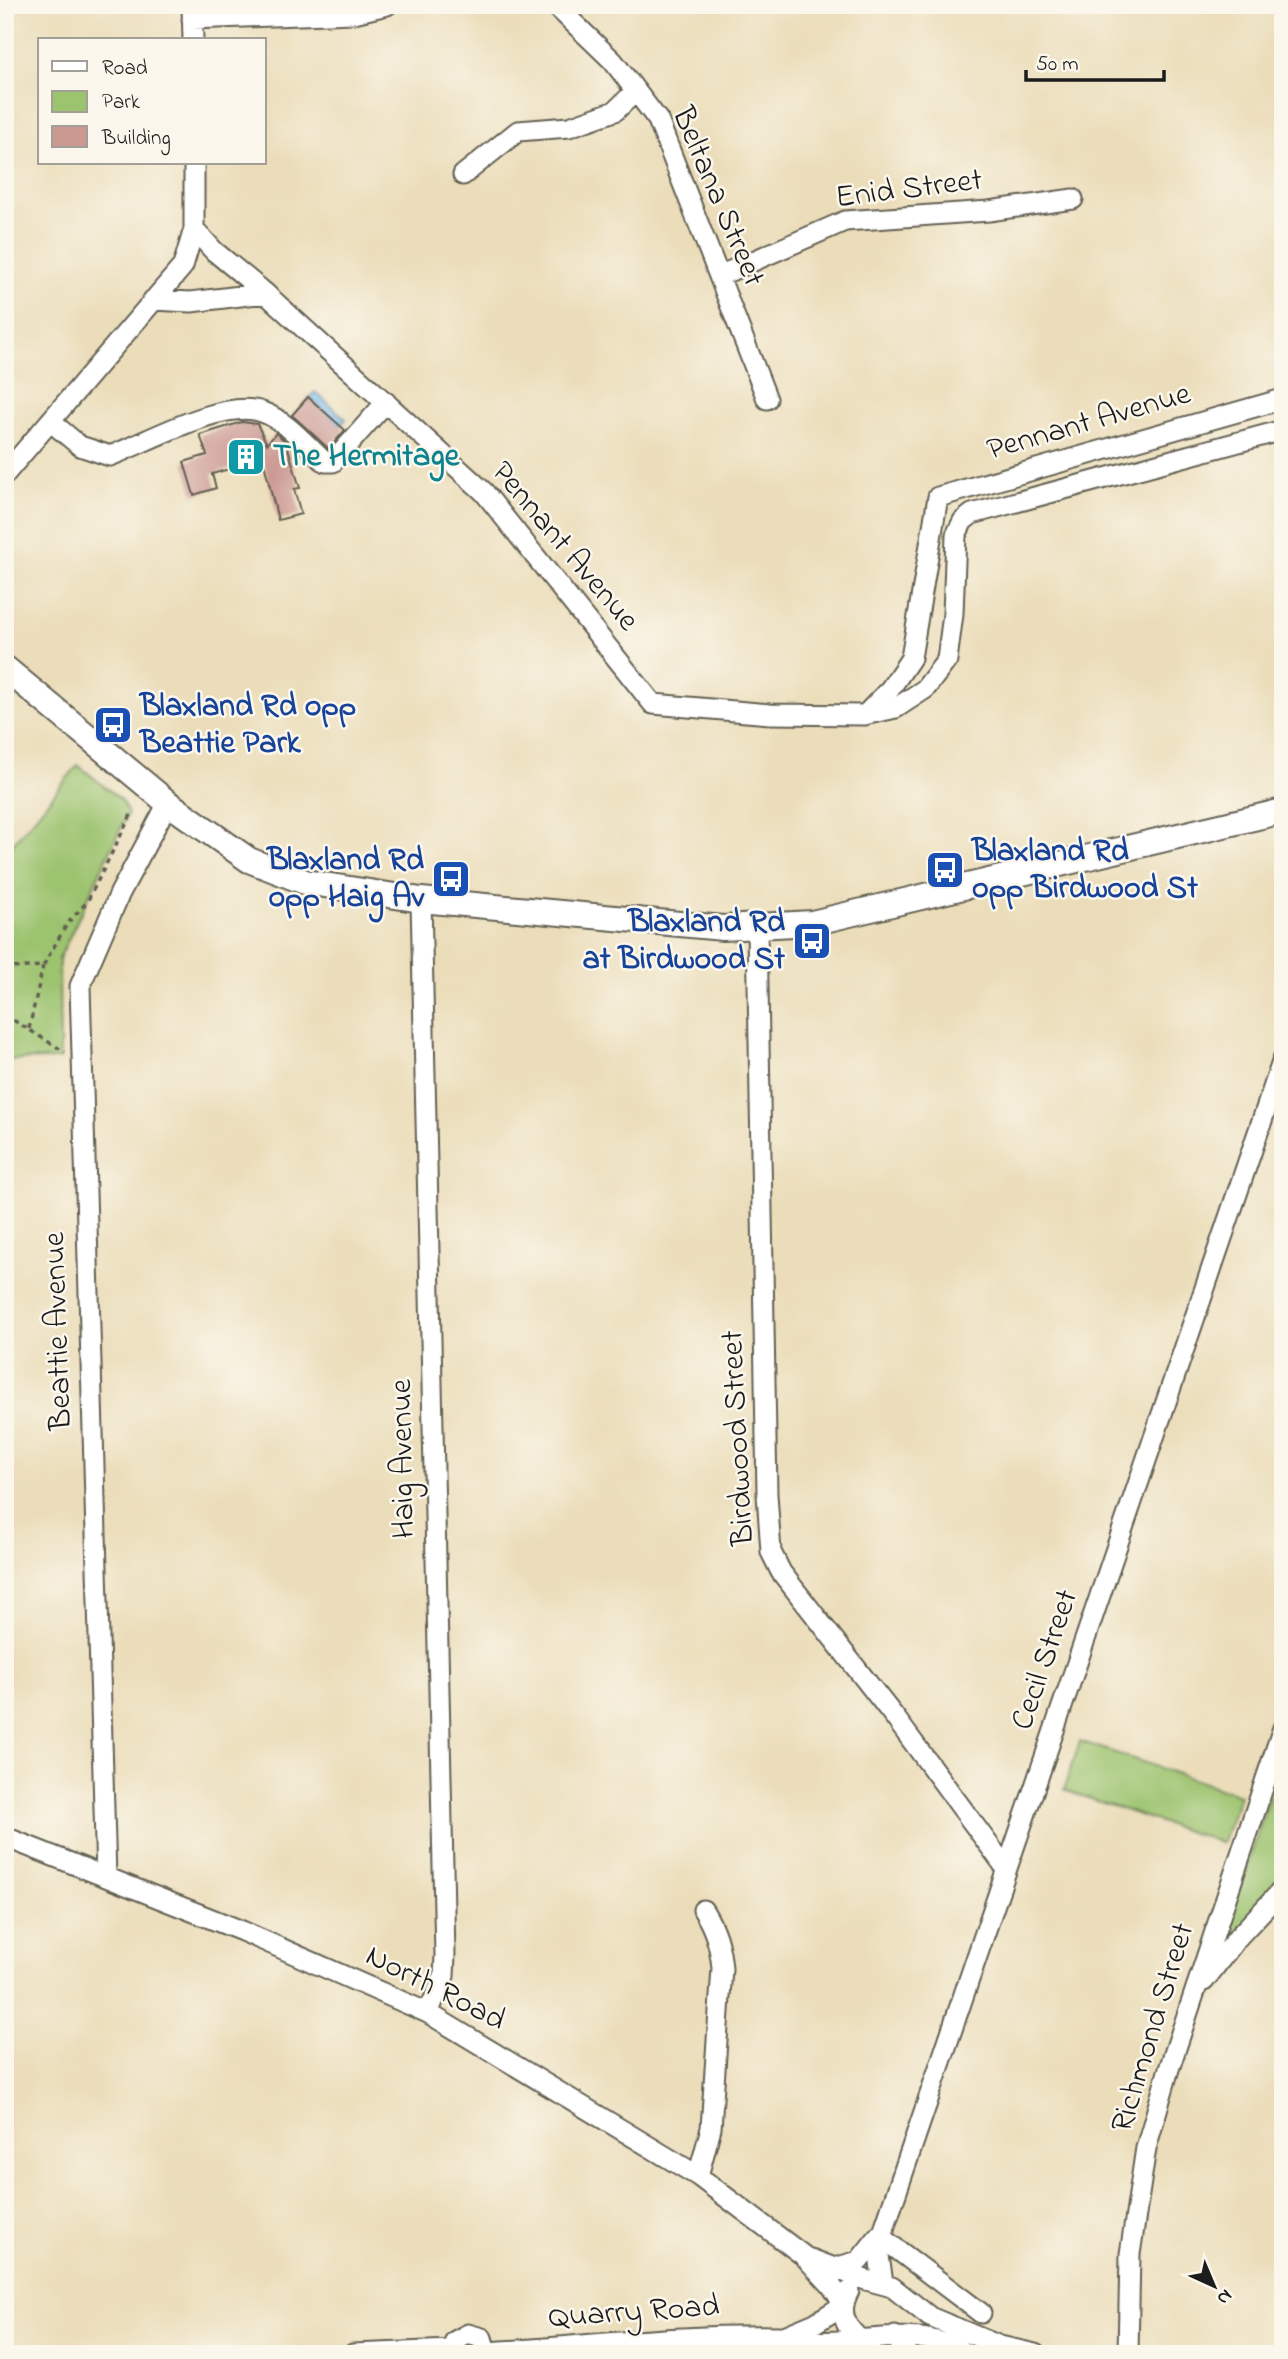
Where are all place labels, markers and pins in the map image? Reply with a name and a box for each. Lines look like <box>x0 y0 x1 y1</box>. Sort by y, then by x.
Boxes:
place label: The Hermitage <box>273 434 461 482</box>
building icon: The Hermitage <box>225 436 267 478</box>
place label: Blaxland Rd opp Beattie Park <box>138 684 356 768</box>
bus stop icon: Blaxland Rd opp Beattie Park <box>92 704 134 746</box>
place label: Blaxland Rd opp Birdwood St <box>970 829 1198 913</box>
place label: Blaxland Rd opp Haig Av <box>265 838 425 923</box>
bus stop icon: Blaxland Rd opp Birdwood St <box>924 849 966 891</box>
bus stop icon: Blaxland Rd opp Haig Av <box>430 858 472 900</box>
place label: Blaxland Rd at Birdwood St <box>583 900 785 984</box>
bus stop icon: Blaxland Rd at Birdwood St <box>791 920 833 962</box>

